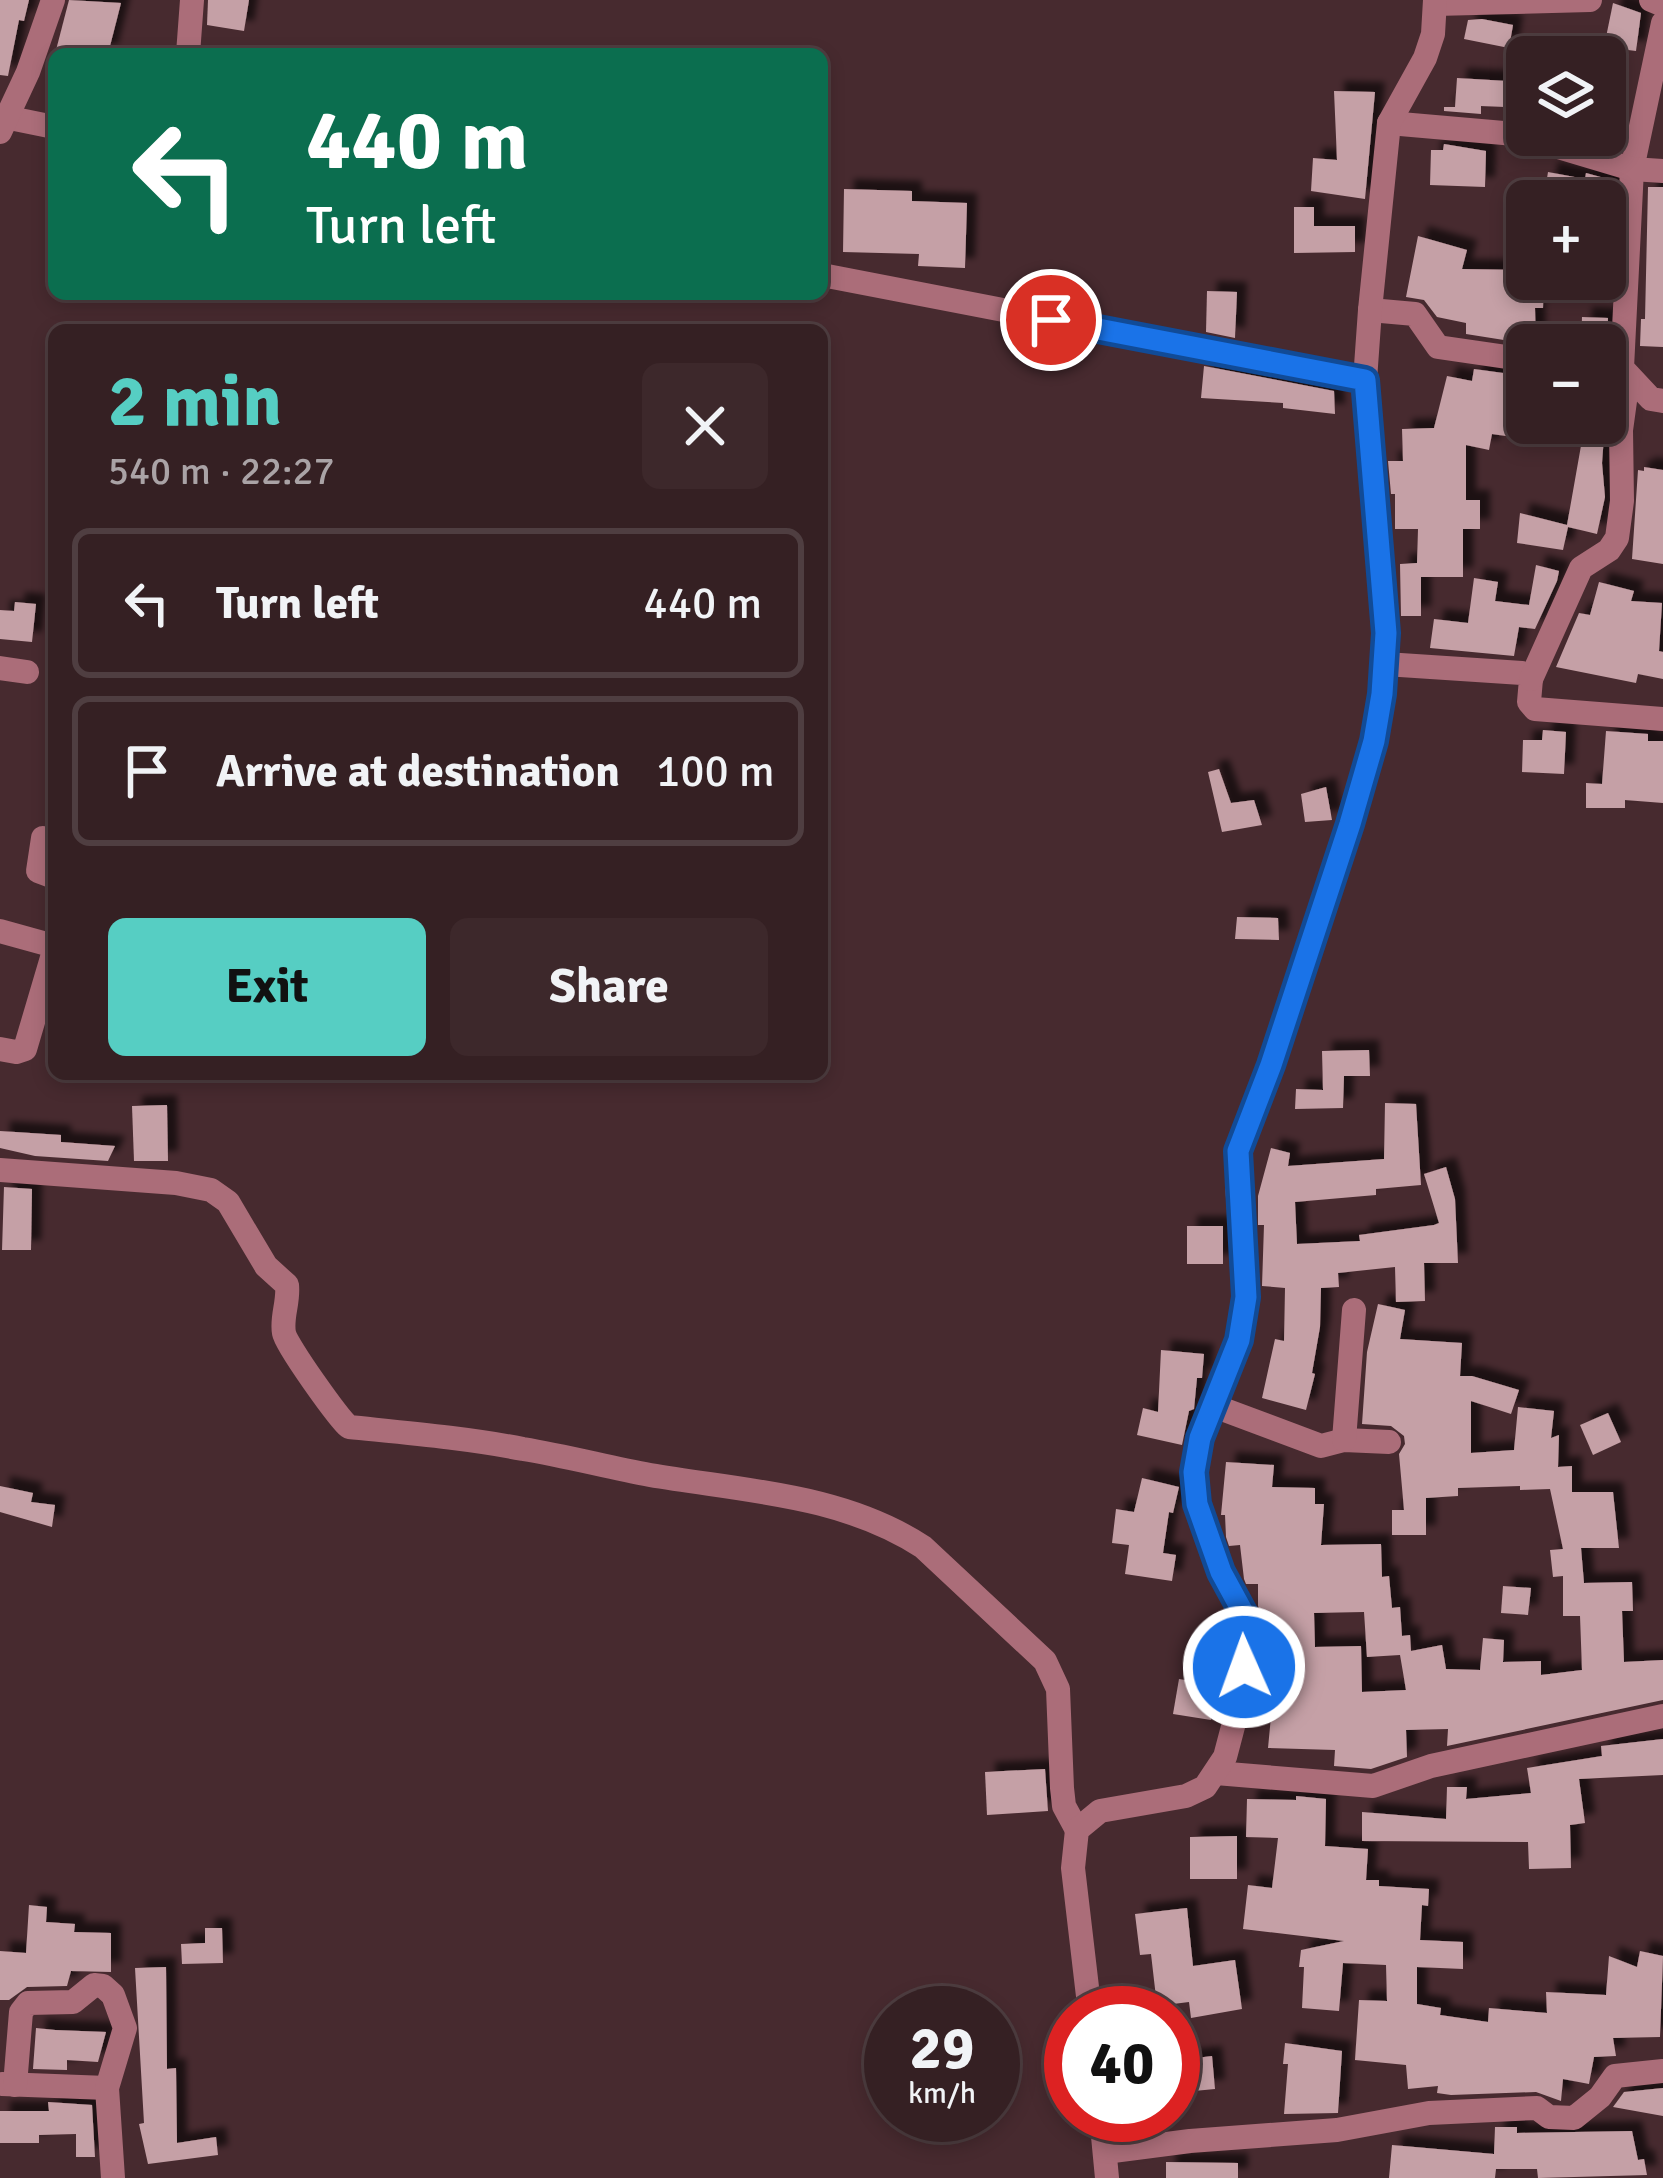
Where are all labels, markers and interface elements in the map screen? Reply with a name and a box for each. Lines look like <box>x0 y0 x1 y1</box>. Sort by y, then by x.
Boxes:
map controls <box>1506 36 1626 444</box>
button: layers <box>1506 36 1626 156</box>
text: 440 m <box>306 89 528 193</box>
icon: left <box>108 96 264 252</box>
button: + <box>1506 180 1626 300</box>
text: Turn left <box>306 192 496 259</box>
pin <box>1000 269 1102 371</box>
icon: arrive <box>1018 287 1084 353</box>
button: − <box>1506 324 1626 444</box>
text: 2 min <box>108 357 282 446</box>
button: close <box>642 363 768 489</box>
text: 540 m · 22:27 <box>108 447 335 495</box>
icon: left <box>114 570 180 636</box>
text: Turn left <box>216 576 379 631</box>
text: 440 m <box>643 576 762 631</box>
icon: arrive <box>114 738 180 804</box>
text: Arrive at destination <box>216 744 620 799</box>
text: 100 m <box>656 744 775 799</box>
button: Exit <box>108 918 426 1056</box>
button: Share <box>450 918 768 1056</box>
position arrow <box>1181 1604 1307 1730</box>
speed limit sign: 40 <box>1044 1986 1200 2142</box>
text: 29 <box>910 2012 974 2086</box>
text: km/h <box>908 2075 976 2112</box>

